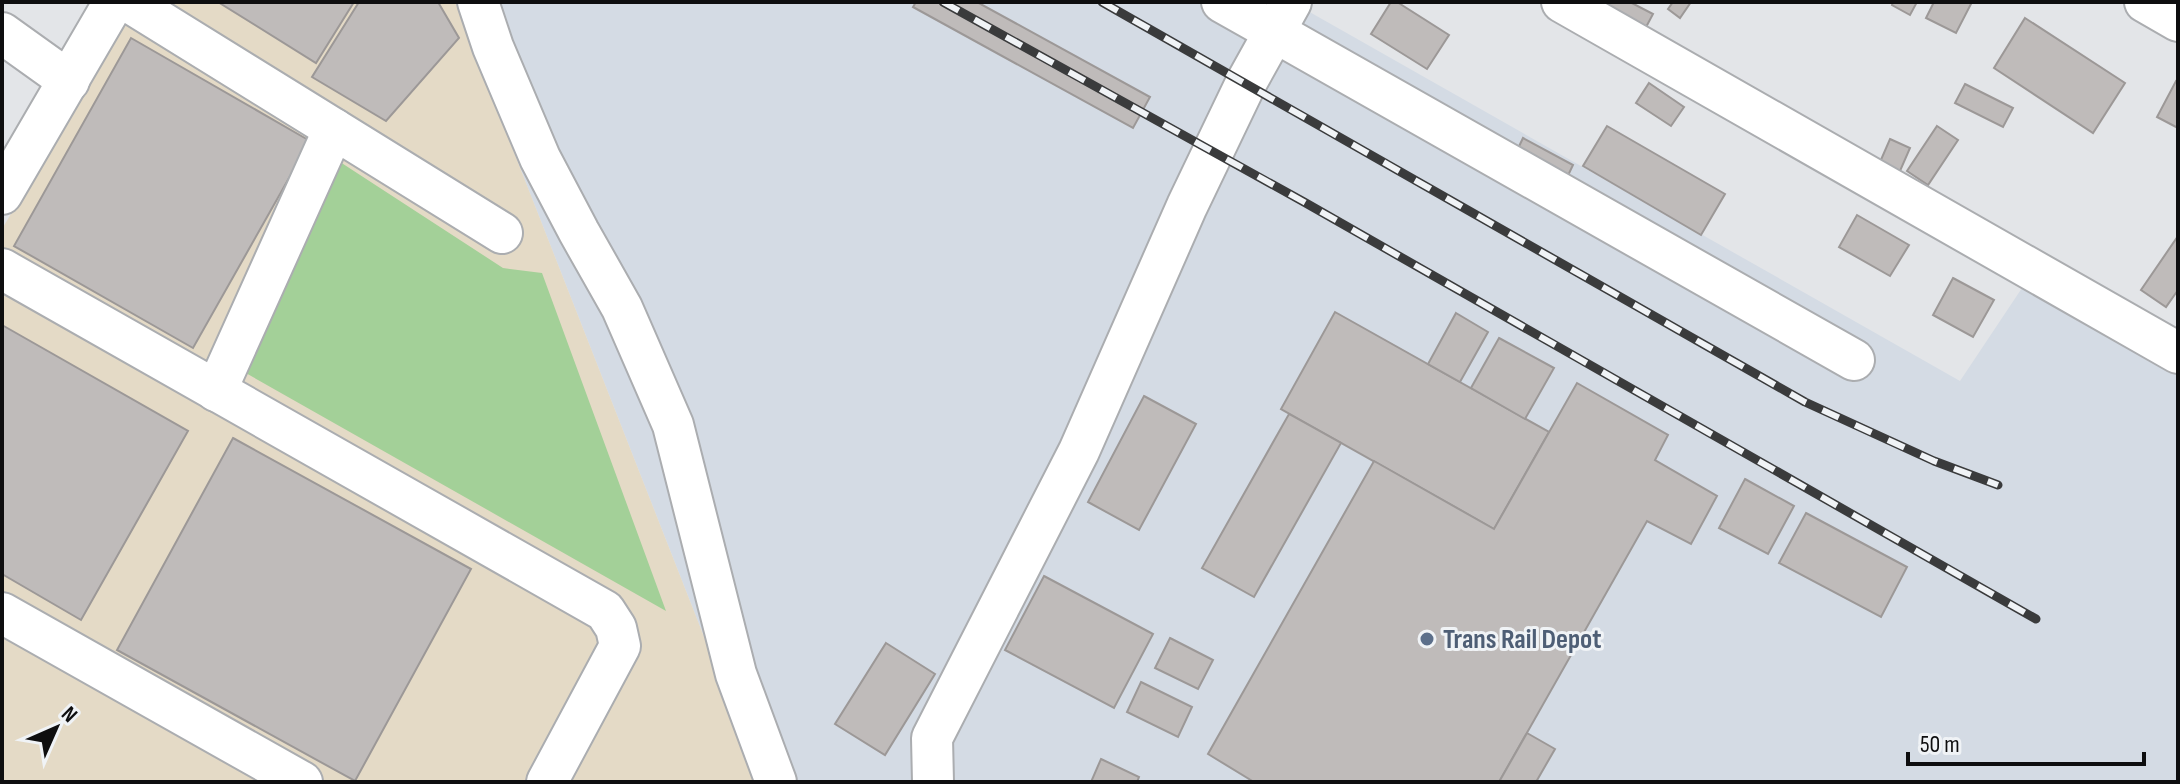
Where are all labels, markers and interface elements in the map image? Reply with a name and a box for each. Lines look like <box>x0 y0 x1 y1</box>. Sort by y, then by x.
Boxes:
place label: Trans Rail Depot <box>1443 623 1602 656</box>
marker: Trans Rail Depot <box>1418 630 1436 648</box>
north arrow <box>16 688 96 768</box>
text: N <box>55 701 83 729</box>
scale bar <box>1908 716 2144 766</box>
text: 50 m <box>1920 730 1960 759</box>

